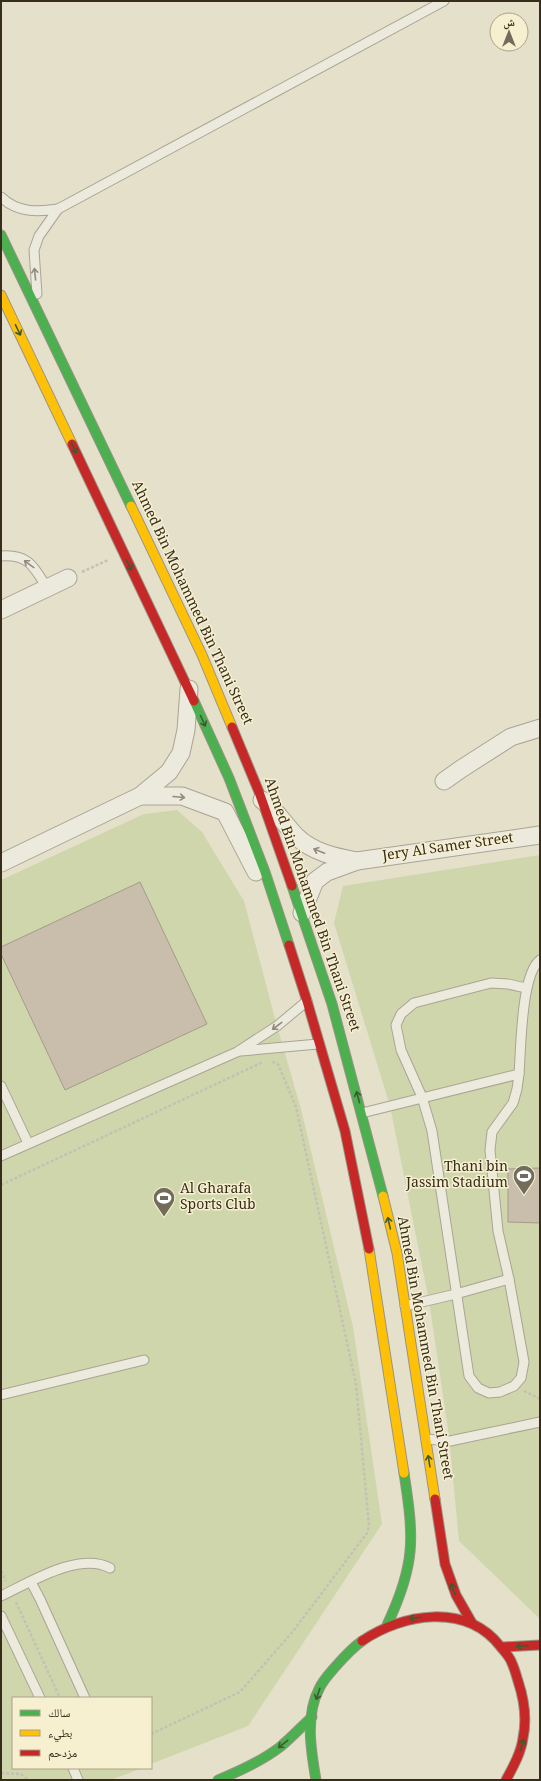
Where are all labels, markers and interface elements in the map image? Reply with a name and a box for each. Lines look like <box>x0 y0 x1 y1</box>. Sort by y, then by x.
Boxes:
north arrow <box>489 12 529 52</box>
text: ش <box>503 14 515 33</box>
one-way arrow <box>31 268 39 281</box>
one-way arrow <box>15 324 22 336</box>
one-way arrow <box>71 441 78 453</box>
street label: Ahmed Bin Mohammed Bin Thani Street <box>124 477 258 729</box>
one-way arrow <box>126 559 134 571</box>
one-way arrow <box>24 560 35 568</box>
one-way arrow <box>199 714 207 726</box>
street label: Ahmed Bin Mohammed Bin Thani Street <box>256 775 366 1035</box>
one-way arrow <box>172 793 185 800</box>
street label: Jery Al Samer Street <box>380 827 515 869</box>
one-way arrow <box>314 846 326 854</box>
one-way arrow <box>271 1021 282 1030</box>
one-way arrow <box>354 1090 361 1103</box>
place label: Thani bin Jassim Stadium <box>405 1156 508 1196</box>
sports icon: Thani bin Jassim Stadium <box>511 1163 537 1196</box>
place label: Al Gharafa Sports Club <box>180 1178 256 1218</box>
sports icon: Al Gharafa Sports Club <box>151 1185 177 1218</box>
street label: Ahmed Bin Mohammed Bin Thani Street <box>389 1214 459 1482</box>
one-way arrow <box>385 1217 393 1230</box>
one-way arrow <box>425 1455 433 1468</box>
one-way arrow <box>449 1583 457 1595</box>
one-way arrow <box>409 1614 422 1622</box>
one-way arrow <box>516 1642 529 1649</box>
one-way arrow <box>314 1688 321 1701</box>
legend <box>12 1697 152 1769</box>
text: سالك <box>48 1704 70 1725</box>
text: بطيء <box>48 1724 72 1745</box>
one-way arrow <box>519 1738 526 1751</box>
one-way arrow <box>278 1739 289 1748</box>
text: مزدحم <box>48 1744 77 1765</box>

